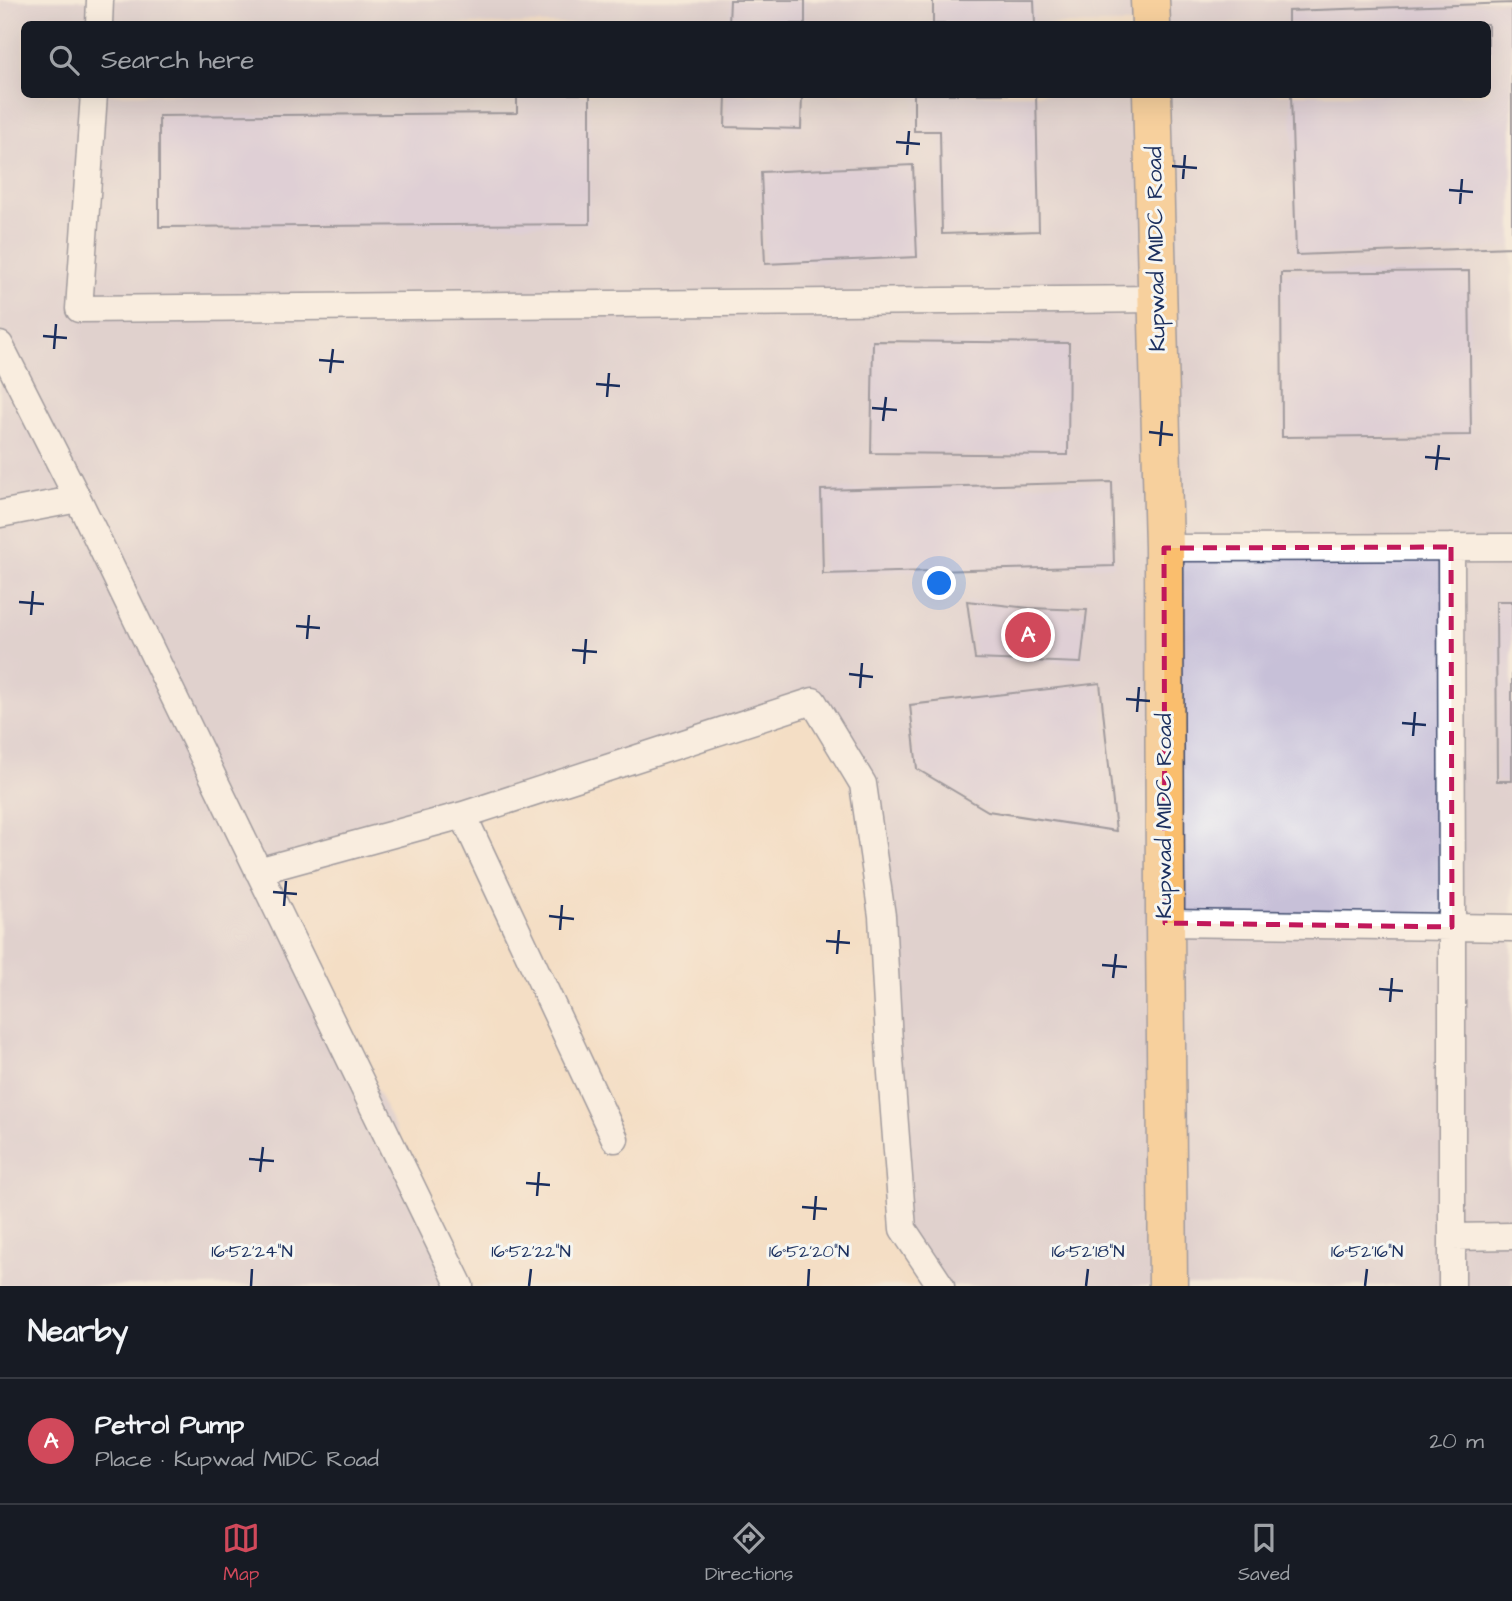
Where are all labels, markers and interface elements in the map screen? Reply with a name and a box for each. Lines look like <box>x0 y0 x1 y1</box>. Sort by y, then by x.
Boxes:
search box <box>21 21 1491 98</box>
icon: search <box>45 41 83 79</box>
text: Search here <box>101 42 254 78</box>
street label: Kupwad MIDC Road <box>1138 146 1174 352</box>
your location <box>922 566 956 600</box>
pin: A <box>1005 609 1051 661</box>
street label: Kupwad MIDC Road <box>1148 713 1180 919</box>
text: 16°52'24"N <box>211 1239 293 1264</box>
text: 16°52'22"N <box>491 1239 571 1264</box>
text: 16°52'20"N <box>769 1239 849 1264</box>
text: 16°52'18"N <box>1051 1239 1125 1264</box>
text: 16°52'16"N <box>1331 1239 1403 1264</box>
text: Nearby <box>28 1311 128 1353</box>
text: Petrol Pump <box>95 1407 244 1443</box>
text: A <box>44 1425 58 1457</box>
text: 20 m <box>1429 1425 1484 1457</box>
text: Place · Kupwad MIDC Road <box>95 1443 379 1475</box>
tab: Map <box>222 1519 260 1588</box>
tab: Directions <box>705 1519 793 1588</box>
tab: Saved <box>1238 1519 1290 1588</box>

